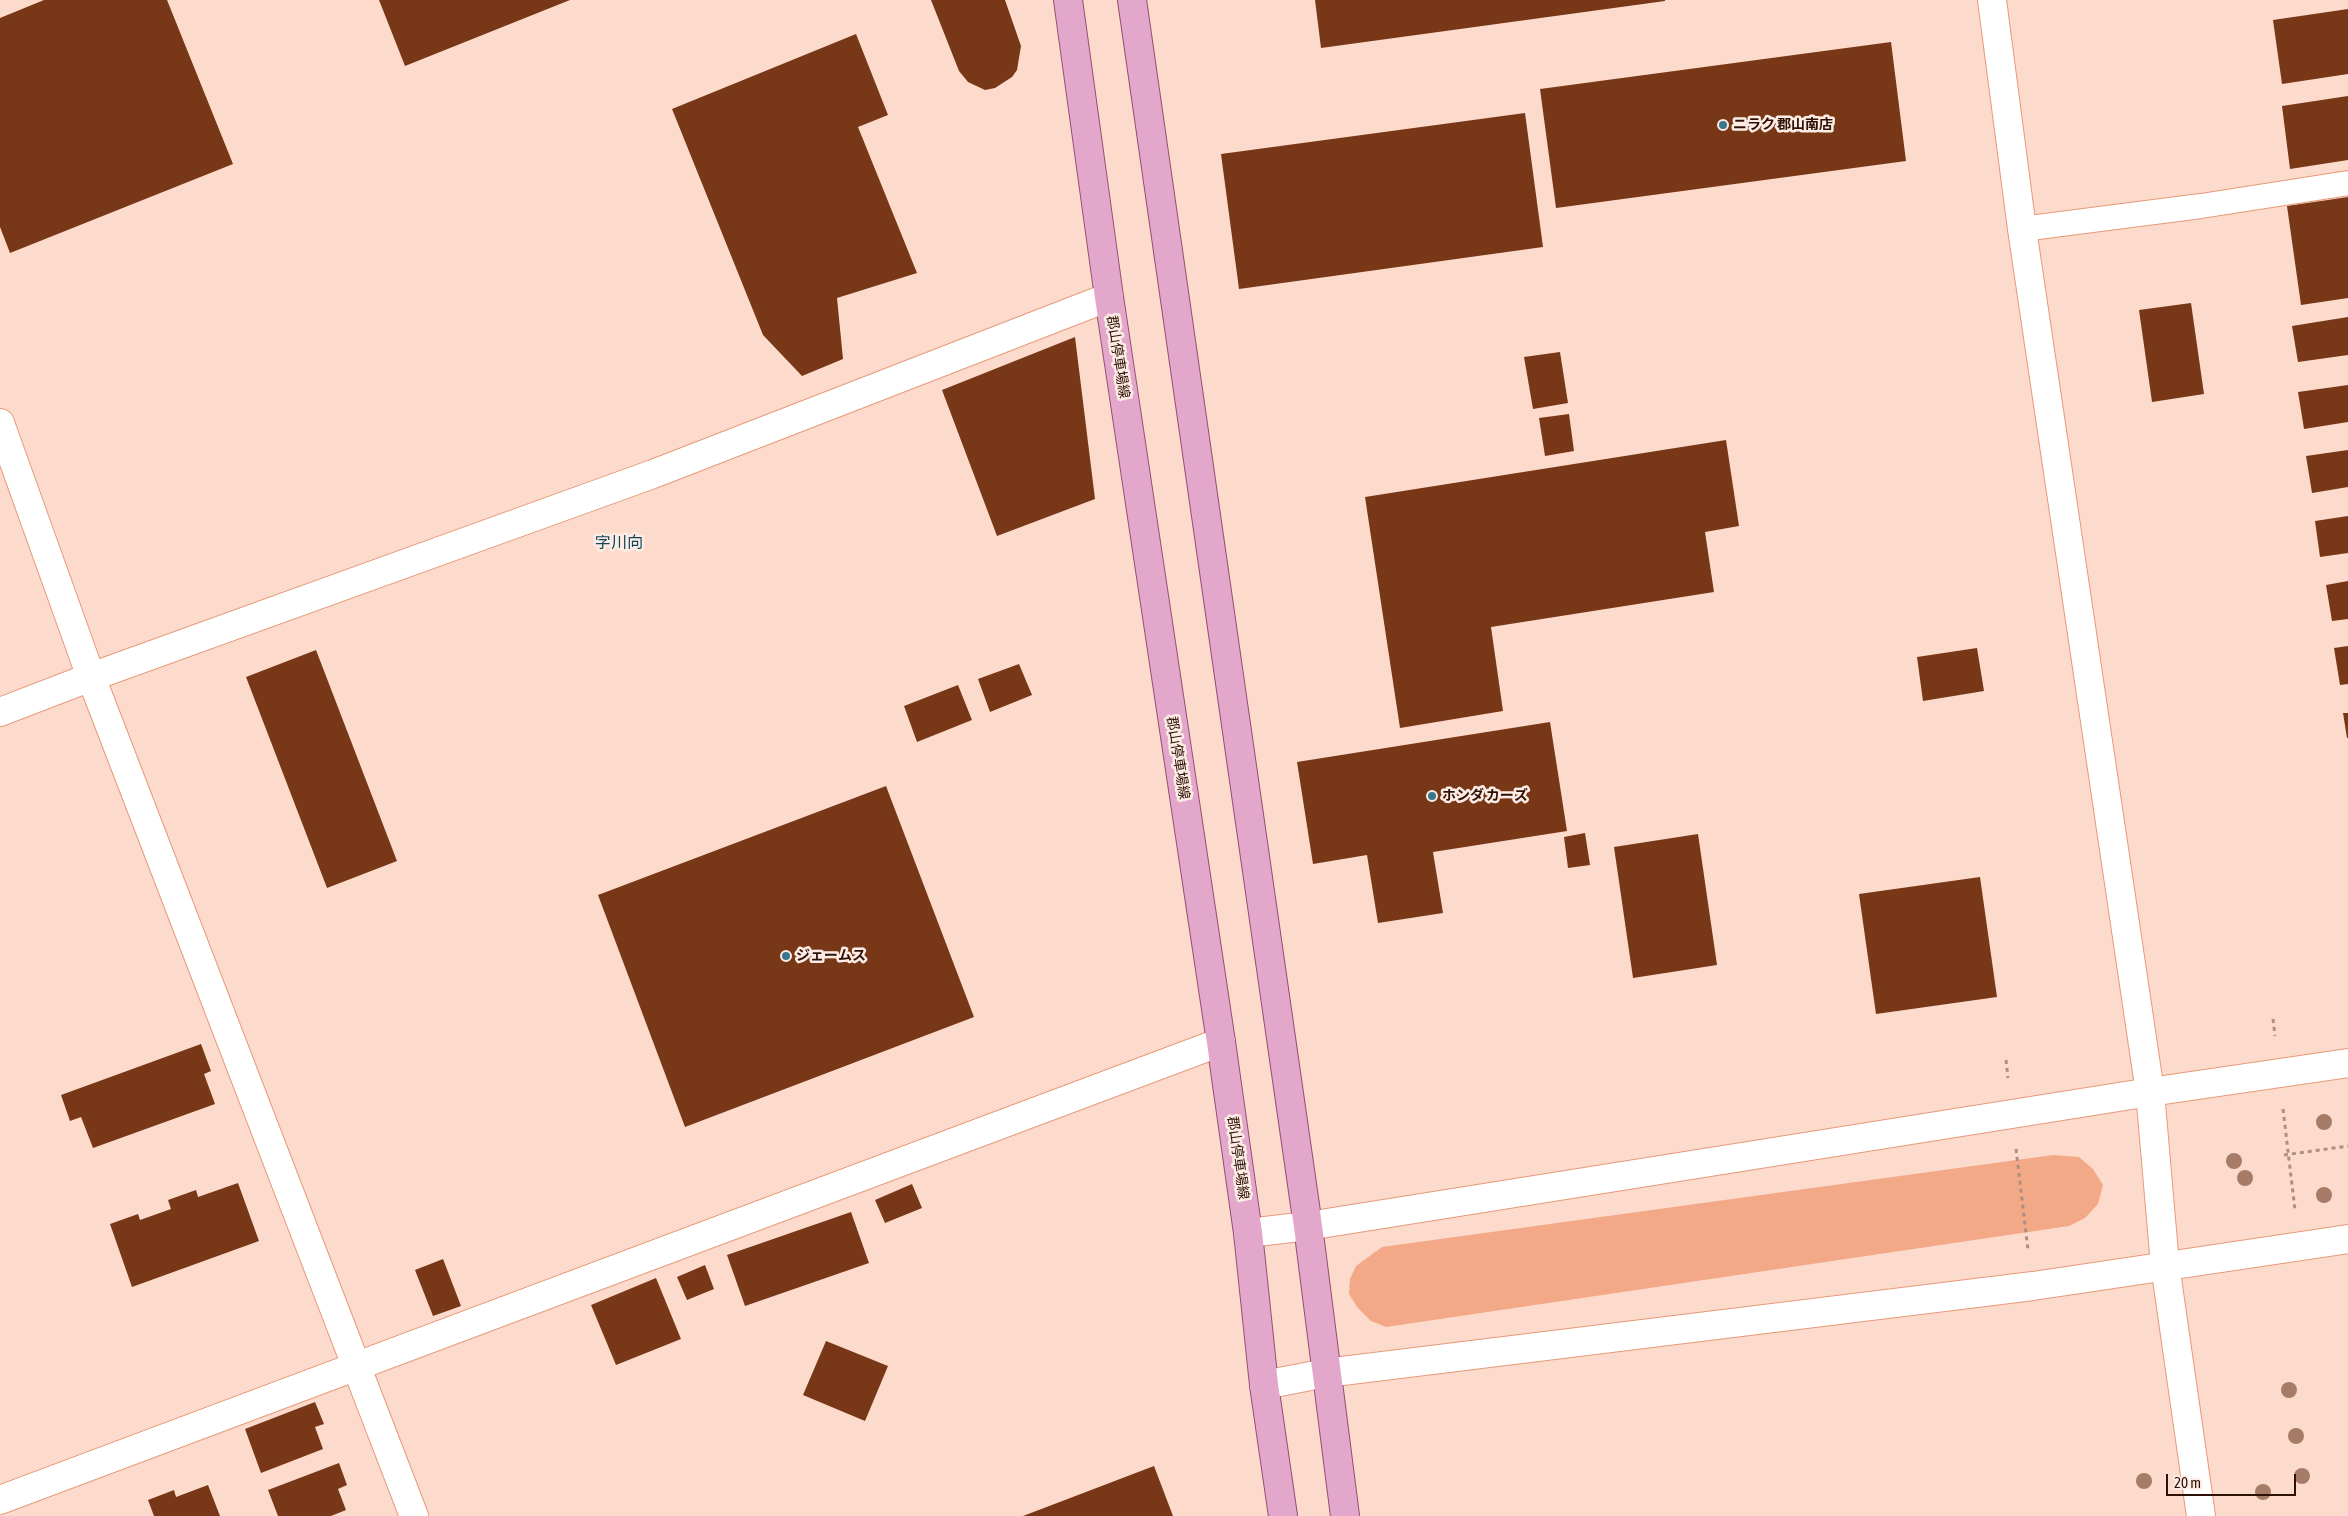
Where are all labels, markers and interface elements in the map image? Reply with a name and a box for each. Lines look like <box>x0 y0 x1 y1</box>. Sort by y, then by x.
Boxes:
place label: ニラク 郡山南店 <box>1733 117 1833 133</box>
marker: ニラク 郡山南店 <box>1717 119 1729 131</box>
street label: 郡山停車場線 <box>1103 314 1133 400</box>
district label: 字川向 <box>595 533 643 553</box>
street label: 郡山停車場線 <box>1163 715 1193 801</box>
place label: ホンダ カーズ <box>1442 788 1528 804</box>
marker: ホンダ カーズ <box>1426 790 1438 802</box>
place label: ジェームス <box>796 948 866 964</box>
marker: ジェームス <box>780 950 792 962</box>
street label: 郡山停車場線 <box>1224 1115 1252 1201</box>
scale bar <box>2168 1464 2298 1496</box>
text: 20 m <box>2174 1474 2201 1491</box>

